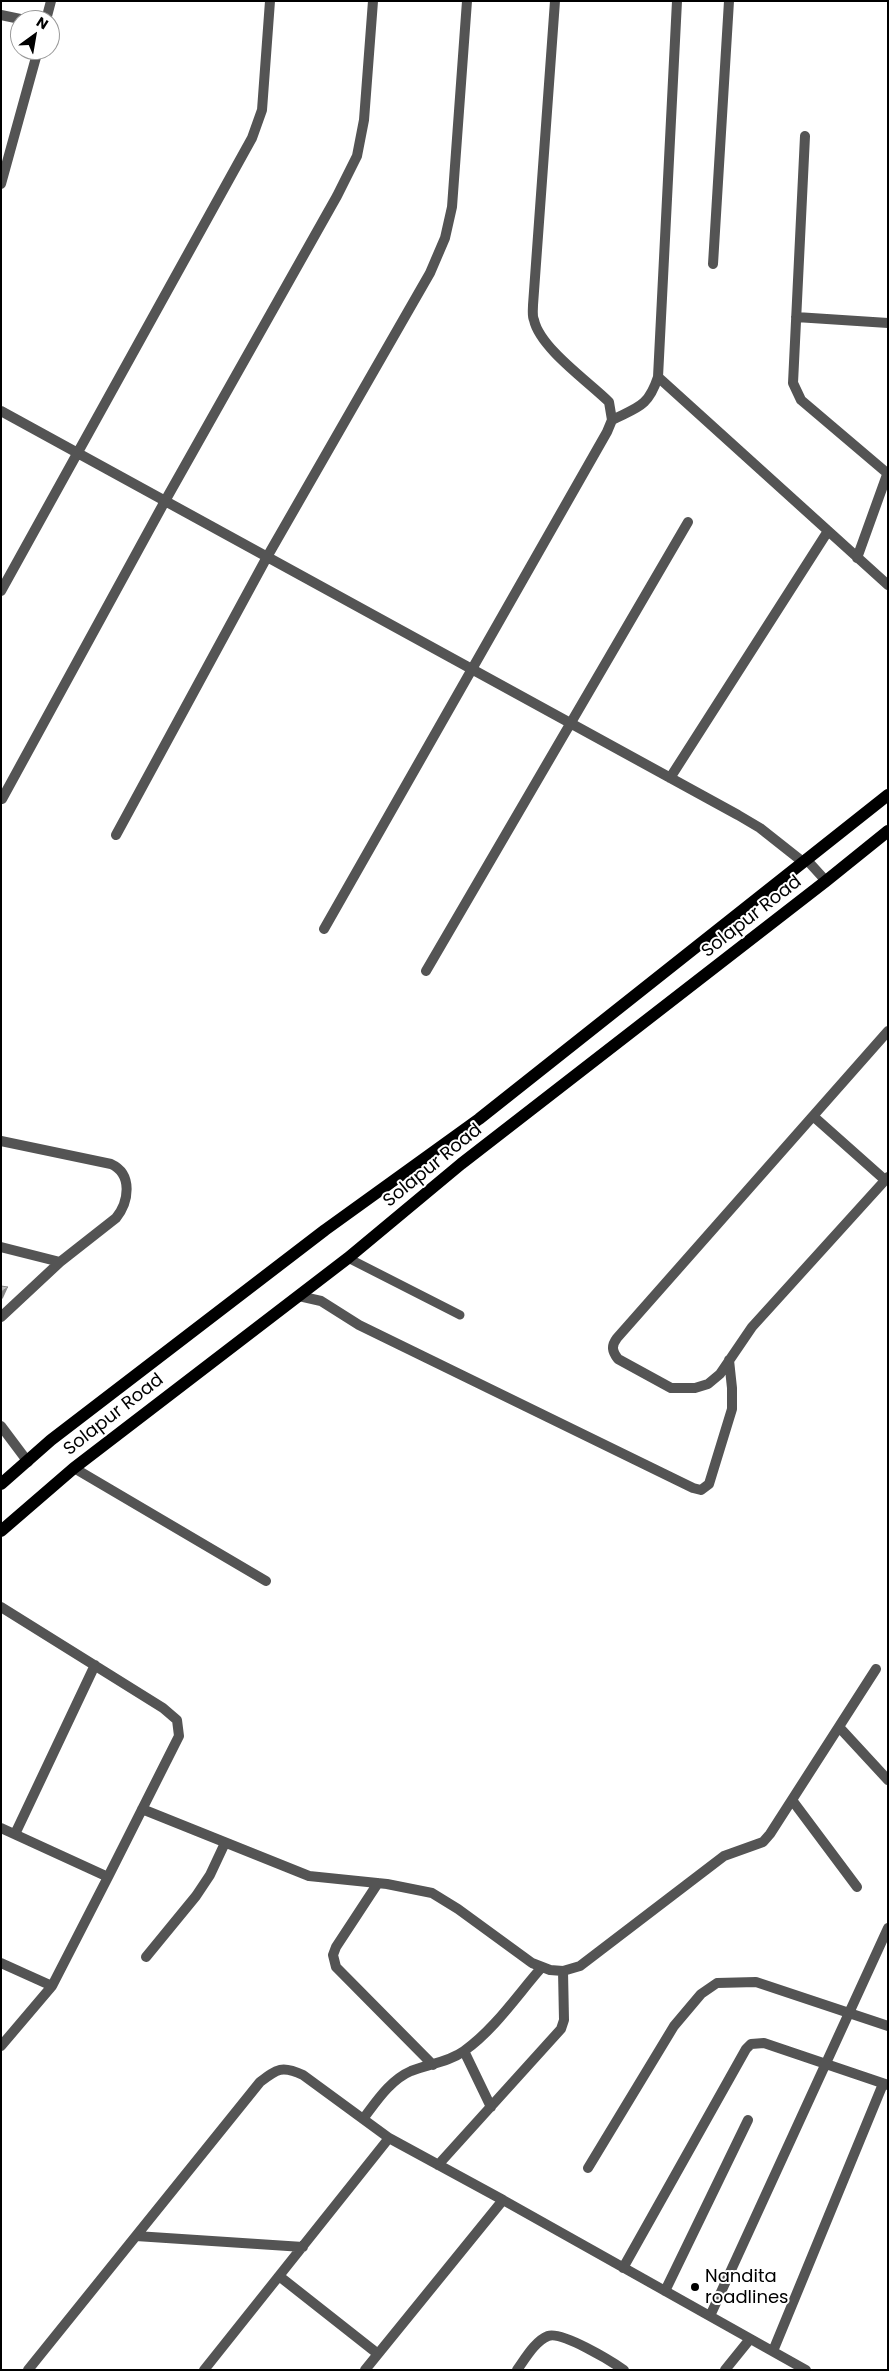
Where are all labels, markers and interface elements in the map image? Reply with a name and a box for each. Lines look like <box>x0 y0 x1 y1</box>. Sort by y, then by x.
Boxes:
north arrow <box>10 10 60 60</box>
text: N <box>33 12 52 34</box>
street label: Solapur Road <box>698 871 806 963</box>
street label: Solapur Road <box>379 1120 487 1212</box>
street label: Solapur Road <box>60 1369 168 1461</box>
place label: Nandita roadlines <box>705 2266 789 2308</box>
marker: Nandita roadlines <box>689 2281 701 2293</box>

